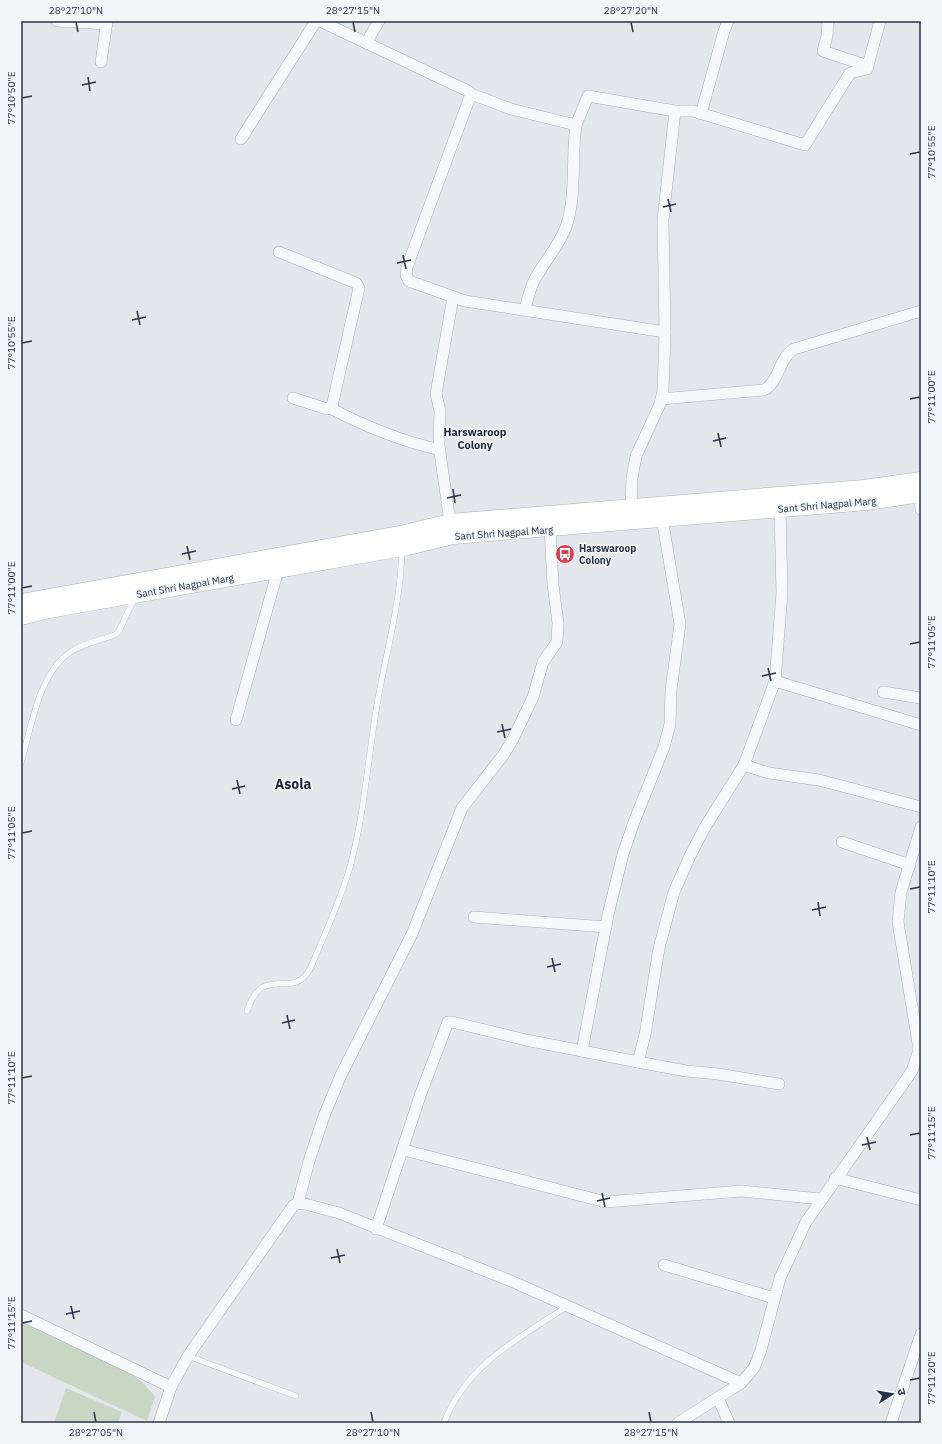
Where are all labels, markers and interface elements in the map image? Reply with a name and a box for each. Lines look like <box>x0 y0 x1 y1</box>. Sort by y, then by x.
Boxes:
text: 28°27'10"N <box>49 4 103 17</box>
text: 28°27'15"N <box>326 4 380 17</box>
text: 28°27'20"N <box>604 4 658 17</box>
text: 77°10'50"E <box>5 71 18 125</box>
text: 77°10'55"E <box>925 125 938 179</box>
text: 77°10'55"E <box>5 316 18 370</box>
text: 77°11'00"E <box>925 370 938 424</box>
district label: Harswaroop Colony <box>444 425 507 452</box>
street label: Sant Shri Nagpal Marg <box>777 494 877 516</box>
street label: Sant Shri Nagpal Marg <box>454 523 554 543</box>
place label: Harswaroop Colony <box>579 542 636 567</box>
bus stop icon: Harswaroop Colony <box>554 543 576 565</box>
text: 77°11'00"E <box>5 561 18 615</box>
street label: Sant Shri Nagpal Marg <box>135 571 235 601</box>
text: 77°11'05"E <box>925 615 938 669</box>
district label: Asola <box>275 775 311 793</box>
text: 77°11'05"E <box>5 806 18 860</box>
text: 77°11'10"E <box>925 860 938 914</box>
text: 77°11'10"E <box>5 1051 18 1105</box>
text: 77°11'15"E <box>925 1106 938 1160</box>
text: 77°11'15"E <box>5 1296 18 1350</box>
text: 77°11'20"E <box>925 1351 938 1405</box>
north arrow <box>872 1374 912 1414</box>
text: उ <box>894 1387 909 1397</box>
text: 28°27'05"N <box>69 1426 123 1439</box>
text: 28°27'10"N <box>346 1426 400 1439</box>
text: 28°27'15"N <box>624 1426 678 1439</box>

